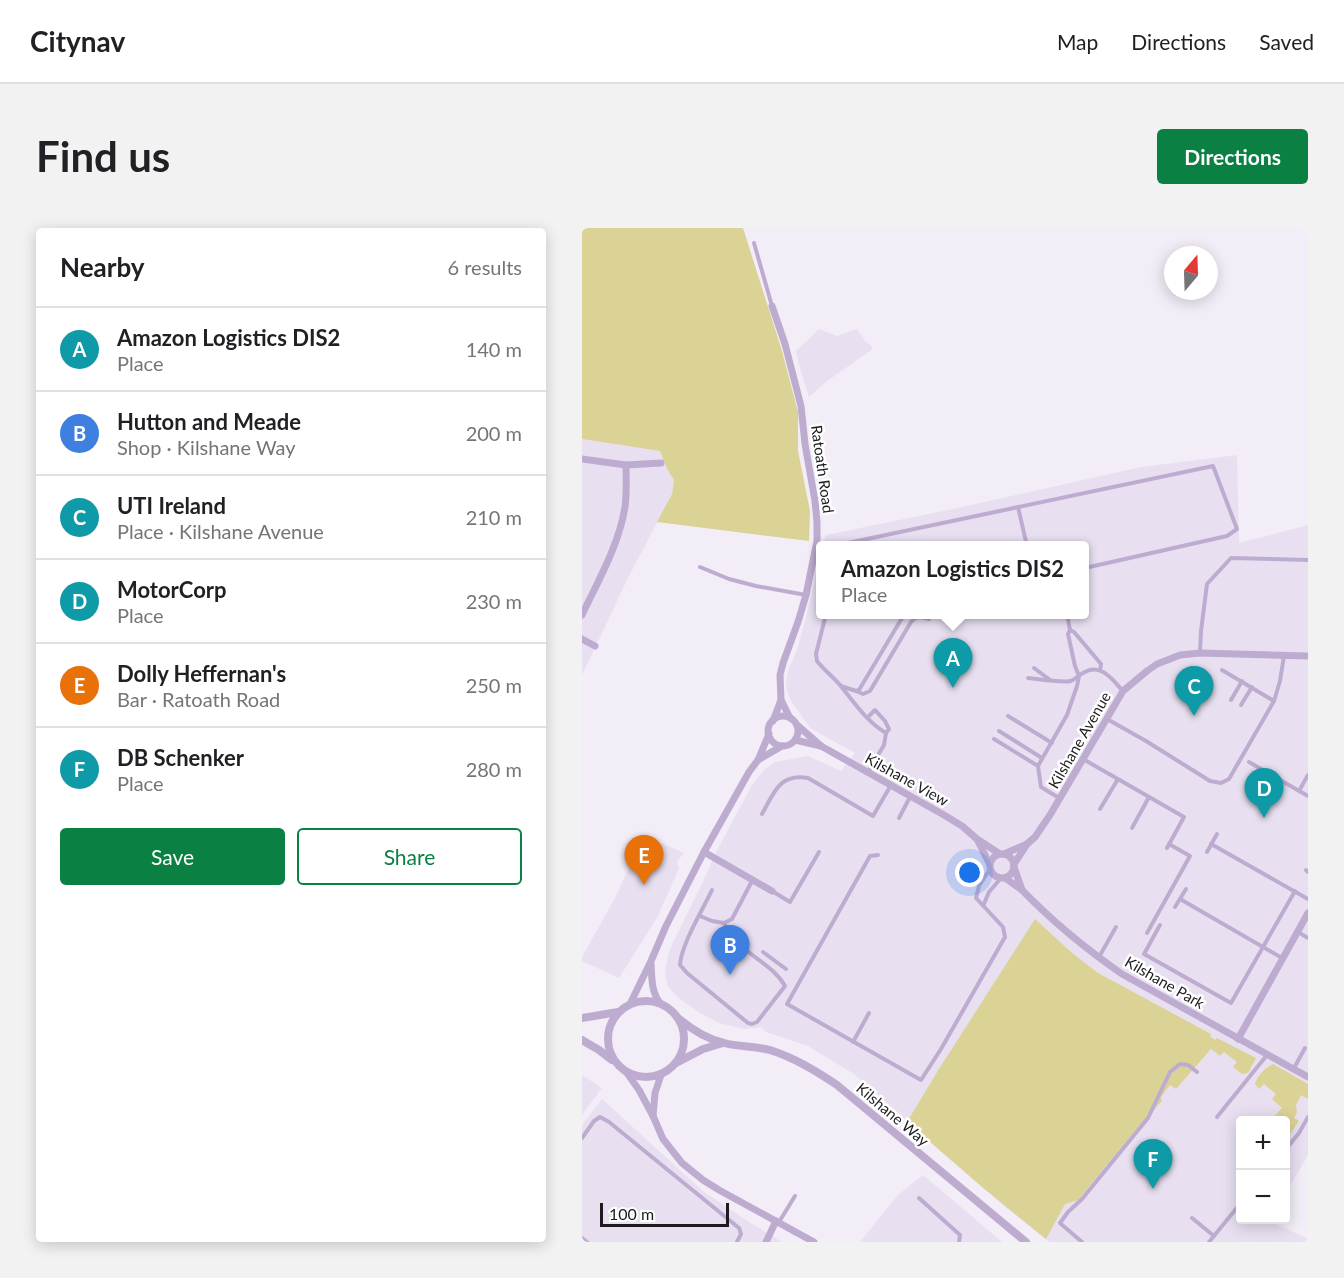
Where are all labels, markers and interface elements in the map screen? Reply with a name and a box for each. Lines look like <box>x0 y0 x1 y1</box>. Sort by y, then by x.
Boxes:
text: Citynav <box>30 24 125 58</box>
text: Map <box>1057 29 1098 54</box>
text: Directions <box>1131 29 1226 54</box>
text: Saved <box>1259 29 1314 54</box>
button: Directions <box>1157 129 1308 184</box>
text: Find us <box>36 131 170 181</box>
north arrow <box>1164 246 1218 300</box>
text: Nearby <box>60 251 145 283</box>
text: 6 results <box>447 255 522 279</box>
text: Amazon Logistics DIS2 <box>117 324 340 351</box>
text: A <box>73 337 86 361</box>
text: 140 m <box>466 337 522 361</box>
text: Place <box>117 351 164 375</box>
text: Hutton and Meade <box>117 408 301 435</box>
text: B <box>73 421 86 445</box>
text: 200 m <box>466 421 522 445</box>
street label: Ratoath Road <box>808 424 838 514</box>
text: Shop · Kilshane Way <box>117 435 296 459</box>
text: UTI Ireland <box>117 492 226 519</box>
text: C <box>73 505 86 529</box>
text: 210 m <box>466 505 522 529</box>
text: Place · Kilshane Avenue <box>117 519 324 543</box>
popup <box>816 541 1089 619</box>
text: Amazon Logistics DIS2 <box>841 555 1064 582</box>
text: MotorCorp <box>117 576 226 603</box>
text: Place <box>841 582 887 606</box>
text: D <box>72 589 87 613</box>
text: 230 m <box>466 589 522 613</box>
text: Place <box>117 603 164 627</box>
pin: A <box>934 638 973 688</box>
text: Dolly Heffernan's <box>117 660 286 687</box>
pin: C <box>1174 666 1214 716</box>
text: E <box>74 673 85 697</box>
text: 250 m <box>466 673 522 697</box>
text: Bar · Ratoath Road <box>117 687 280 711</box>
street label: Kilshane Avenue <box>1044 688 1114 792</box>
text: DB Schenker <box>117 744 244 771</box>
street label: Kilshane View <box>862 749 952 809</box>
text: F <box>74 757 85 781</box>
text: 280 m <box>466 757 522 781</box>
pin: D <box>1244 768 1284 818</box>
text: Place <box>117 771 164 795</box>
button: Save <box>60 828 285 885</box>
button: Share <box>297 828 522 885</box>
pin: E <box>624 836 664 885</box>
your location <box>955 858 984 887</box>
pin: B <box>710 926 750 975</box>
street label: Kilshane Park <box>1122 952 1208 1012</box>
street label: Kilshane Way <box>853 1078 933 1150</box>
map controls <box>1236 1116 1290 1224</box>
button: + <box>1236 1116 1290 1170</box>
pin: F <box>1134 1140 1172 1189</box>
button: − <box>1236 1170 1290 1224</box>
scale bar <box>600 1200 729 1228</box>
text: 100 m <box>609 1204 654 1223</box>

